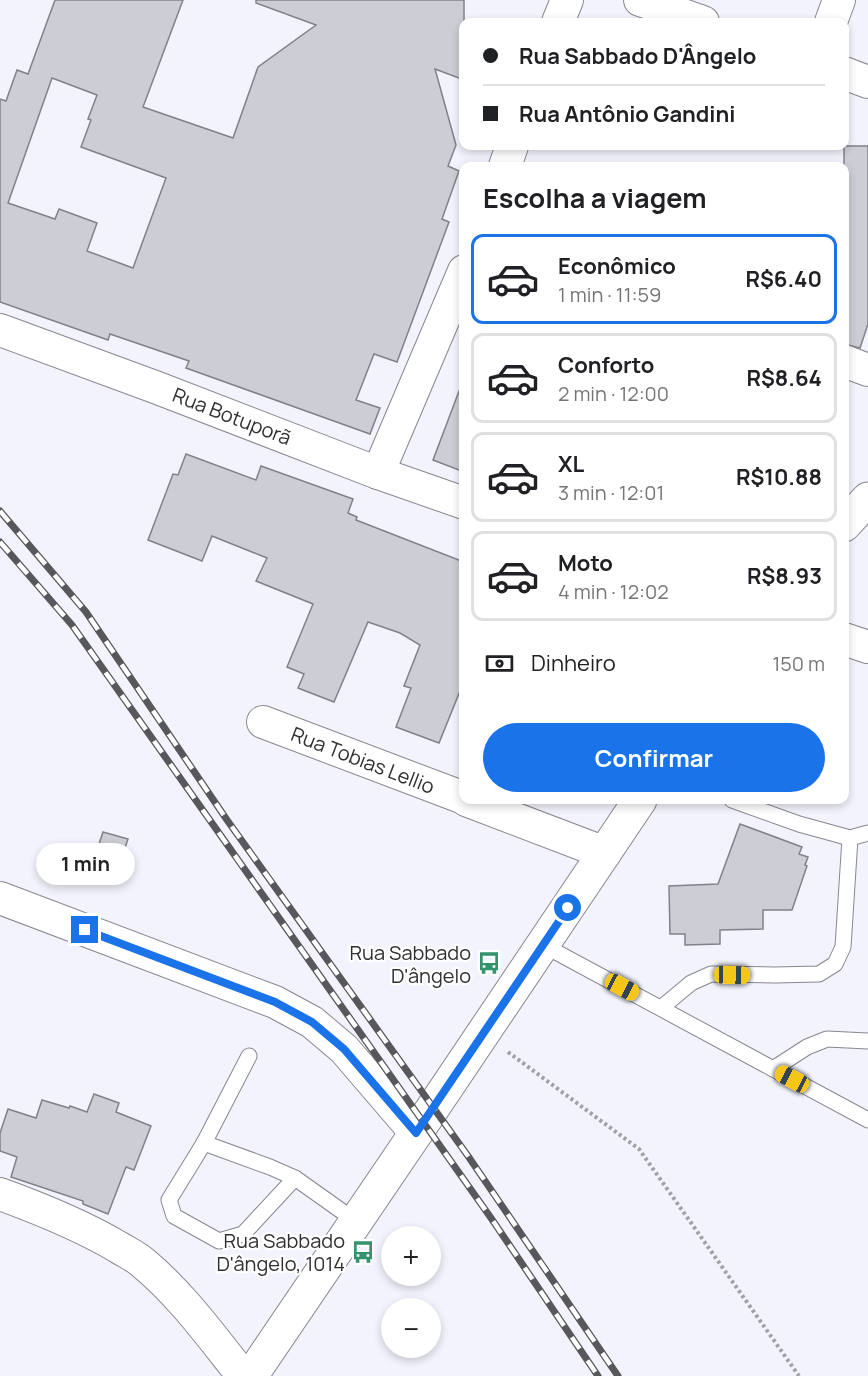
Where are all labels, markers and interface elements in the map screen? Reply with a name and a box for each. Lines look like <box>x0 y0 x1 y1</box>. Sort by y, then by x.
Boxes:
text: Rua Sabbado D'Ângelo <box>519 41 756 71</box>
text: Rua Antônio Gandini <box>519 99 735 129</box>
text: Escolha a viagem <box>483 179 706 216</box>
text: Econômico <box>558 251 676 281</box>
icon: car <box>486 252 540 306</box>
text: R$6.40 <box>745 264 822 294</box>
text: 1 min · 11:59 <box>558 281 661 308</box>
text: Conforto <box>558 350 654 380</box>
icon: car <box>486 351 540 405</box>
text: R$8.64 <box>746 363 822 393</box>
text: 2 min · 12:00 <box>558 380 669 407</box>
street label: Rua Botuporã <box>169 381 295 451</box>
text: XL <box>558 449 584 479</box>
icon: car <box>486 450 540 504</box>
text: R$10.88 <box>736 462 822 492</box>
text: 3 min · 12:01 <box>558 479 664 506</box>
text: Moto <box>558 548 613 578</box>
icon: car <box>486 549 540 603</box>
text: R$8.93 <box>747 561 822 591</box>
text: 4 min · 12:02 <box>558 578 669 605</box>
icon: cash <box>483 647 516 680</box>
text: Dinheiro <box>531 648 616 678</box>
text: 150 m <box>772 650 825 677</box>
street label: Rua Tobias Lellio <box>287 720 439 800</box>
button: Confirmar <box>483 723 825 792</box>
callout: 1 min <box>36 843 134 885</box>
text: 1 min <box>61 850 110 877</box>
route start <box>554 894 581 921</box>
route end <box>71 916 98 943</box>
place label: Rua Sabbado D'ângelo <box>349 939 471 989</box>
bus stop icon: Rua Sabbado D'ângelo <box>476 950 502 976</box>
car <box>714 966 750 984</box>
car <box>602 971 642 1003</box>
car <box>772 1063 812 1095</box>
map controls <box>381 1226 441 1358</box>
button: + <box>381 1226 441 1286</box>
place label: Rua Sabbado D'ângelo, 1014 <box>216 1227 345 1277</box>
bus stop icon: Rua Sabbado D'ângelo, 1014 <box>350 1239 376 1265</box>
button: − <box>381 1298 441 1358</box>

